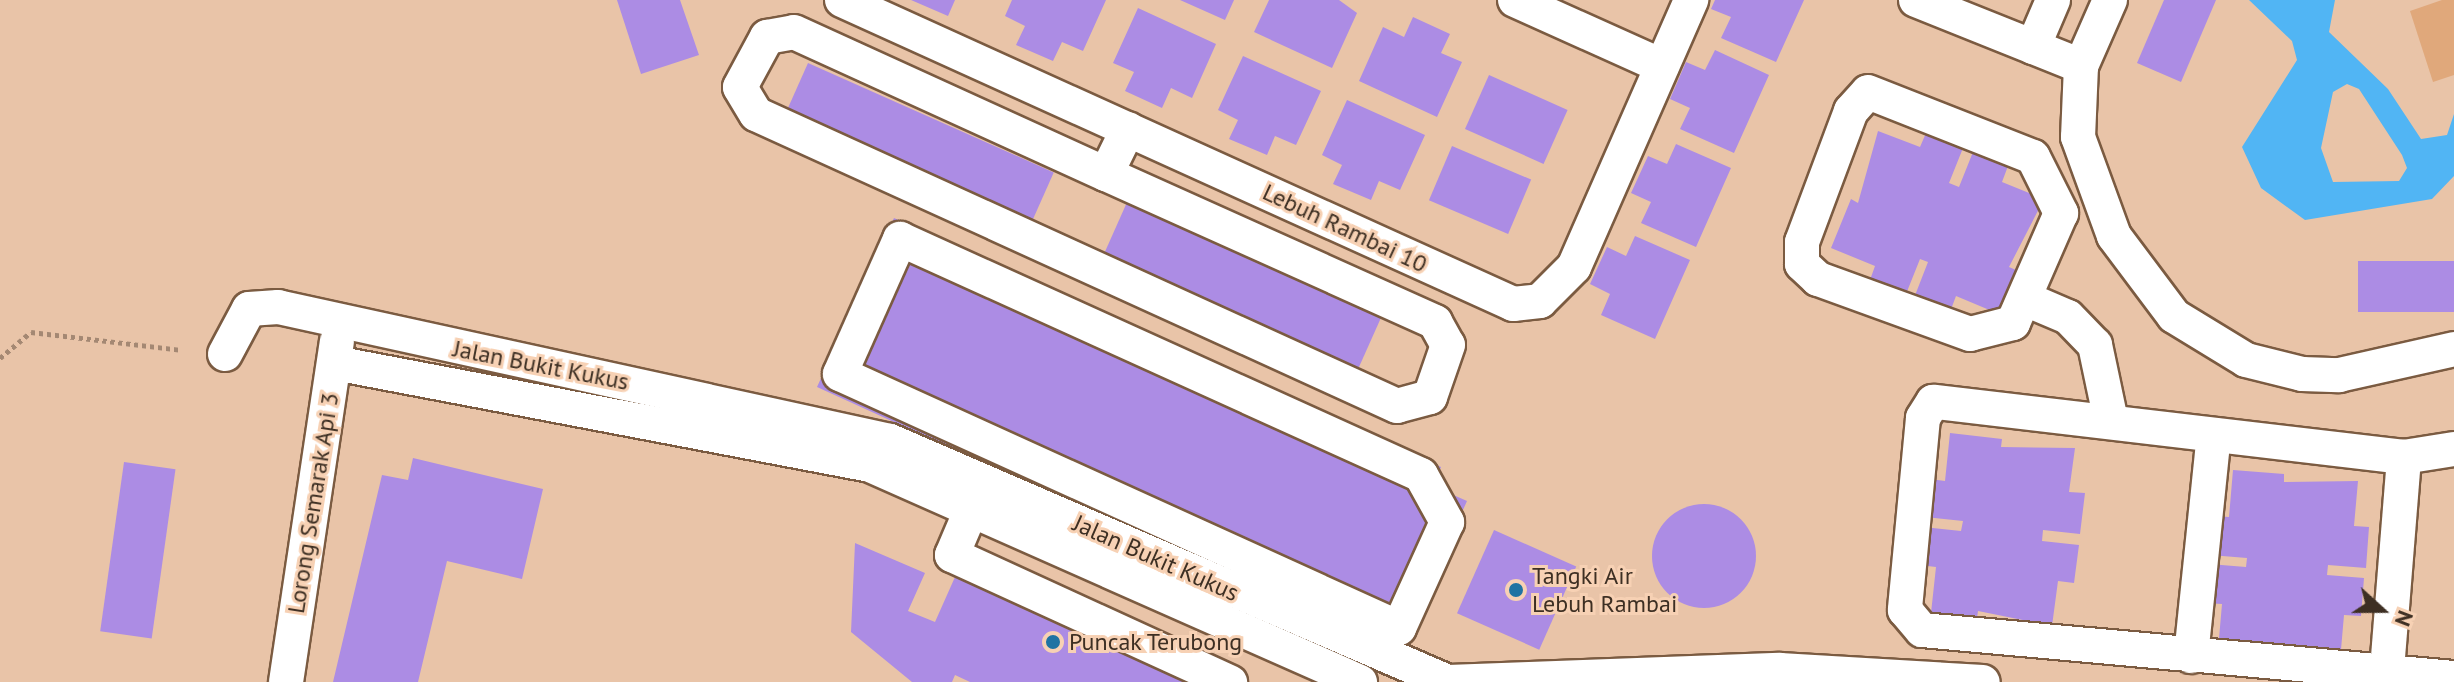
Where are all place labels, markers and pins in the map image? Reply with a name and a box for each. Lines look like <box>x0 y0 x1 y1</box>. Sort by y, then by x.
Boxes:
place label: Tangki Air Lebuh Rambai <box>1532 562 1677 618</box>
marker: Tangki Air Lebuh Rambai <box>1507 581 1525 599</box>
place label: Puncak Terubong <box>1069 628 1244 656</box>
marker: Puncak Terubong <box>1044 633 1062 651</box>

